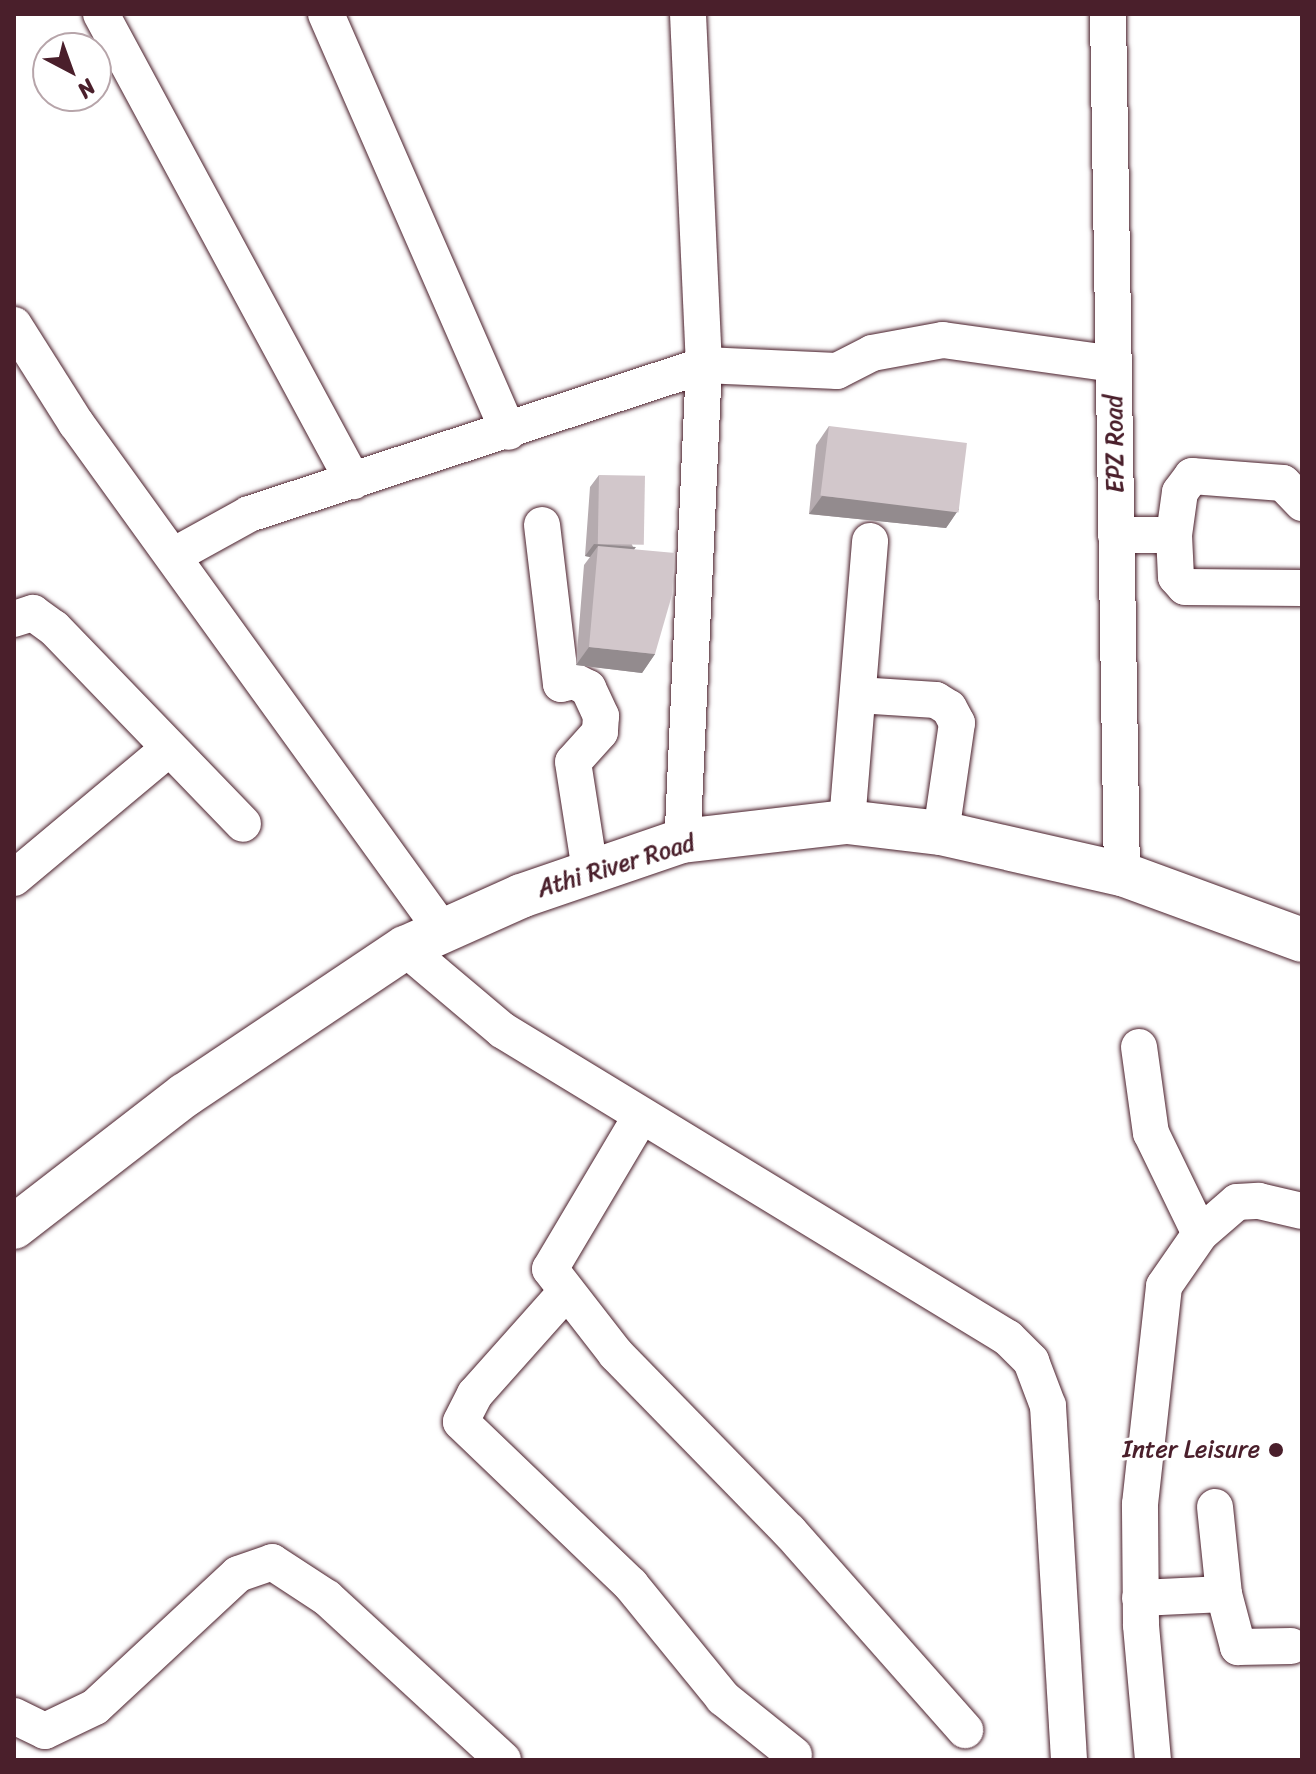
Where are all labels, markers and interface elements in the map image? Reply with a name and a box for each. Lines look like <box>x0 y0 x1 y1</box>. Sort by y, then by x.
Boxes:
north arrow <box>32 32 112 112</box>
text: N <box>68 69 105 109</box>
street label: EPZ Road <box>1100 395 1130 493</box>
street label: Athi River Road <box>533 828 699 904</box>
place label: Inter Leisure <box>1123 1436 1260 1464</box>
marker: Inter Leisure <box>1267 1441 1285 1459</box>

